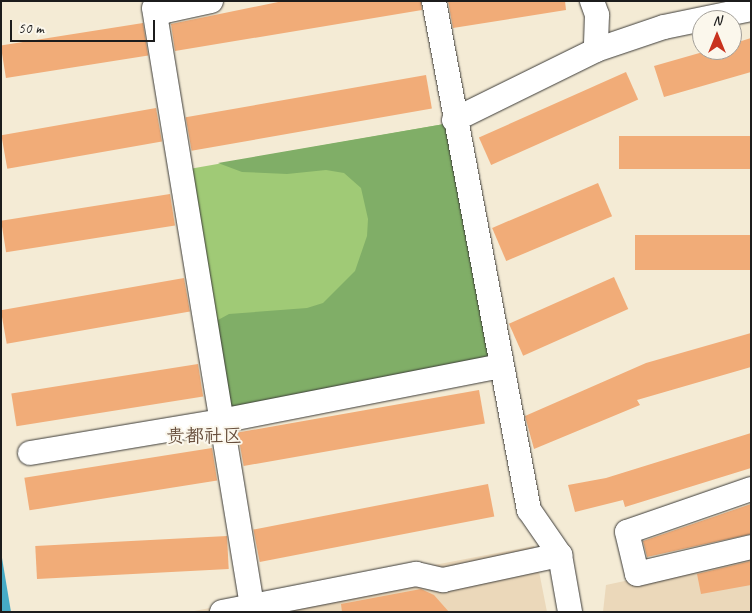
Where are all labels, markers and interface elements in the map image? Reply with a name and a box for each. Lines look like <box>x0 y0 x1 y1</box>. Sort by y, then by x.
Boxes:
scale bar <box>12 10 158 42</box>
north arrow <box>692 10 742 60</box>
text: N <box>713 12 721 29</box>
text: 50 m <box>18 19 44 38</box>
district label: 贵都社区 <box>166 426 242 448</box>

